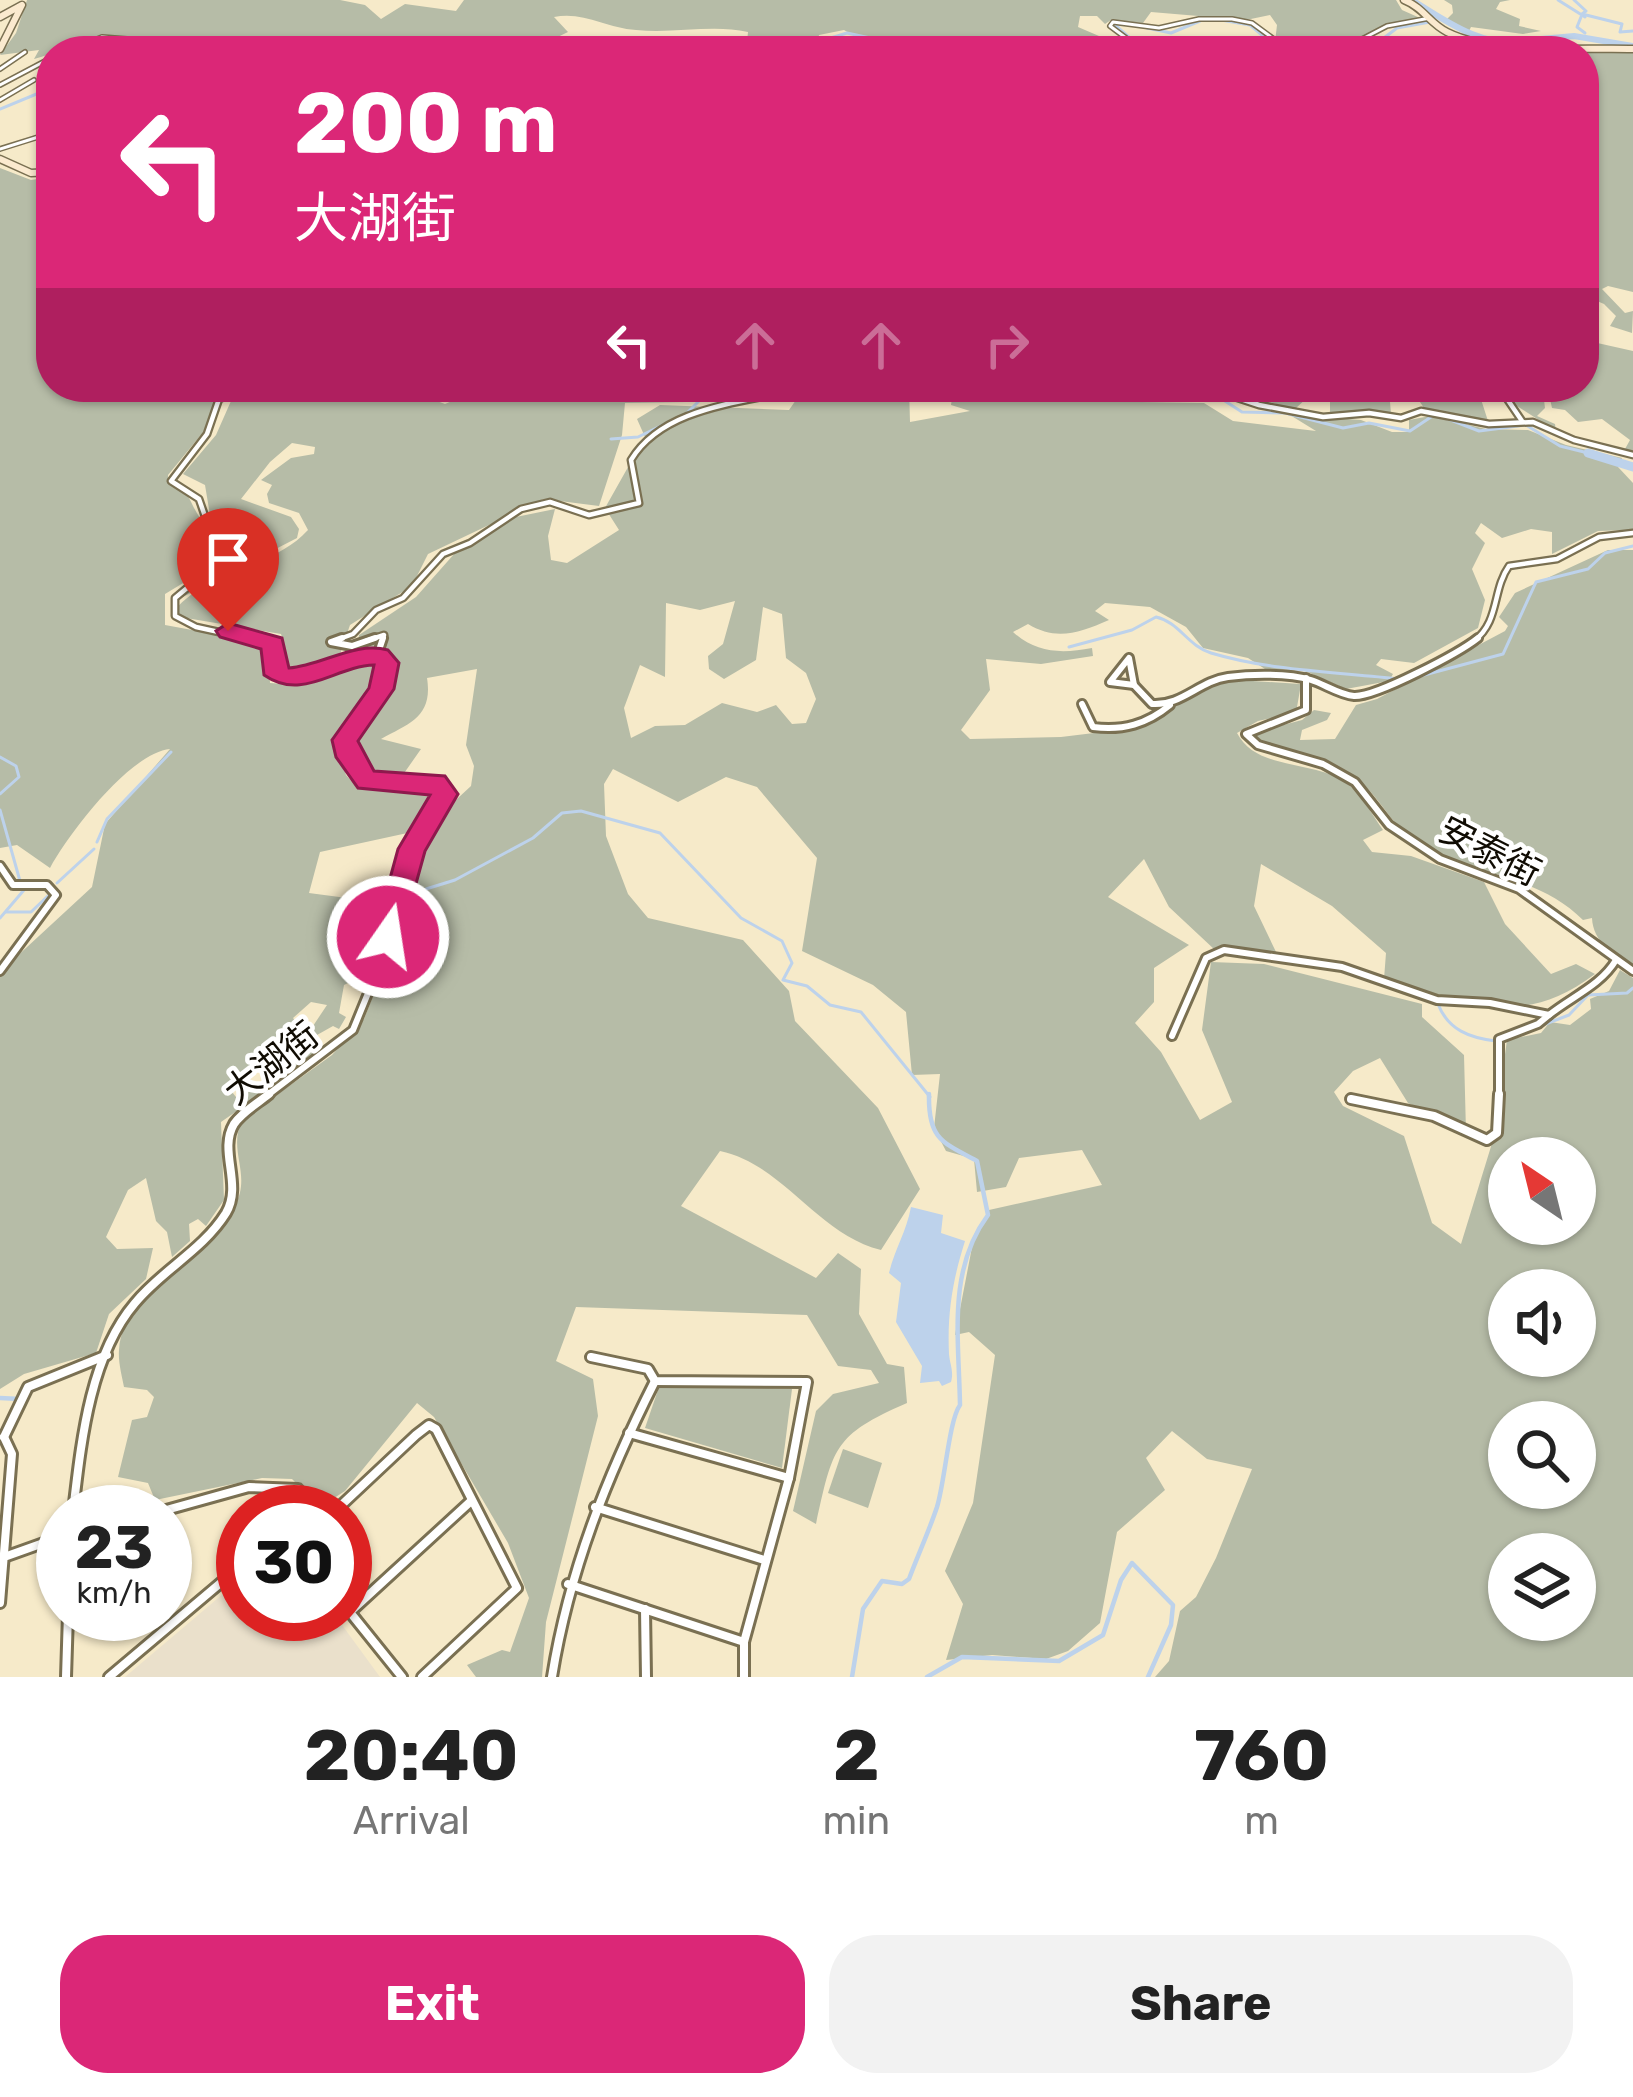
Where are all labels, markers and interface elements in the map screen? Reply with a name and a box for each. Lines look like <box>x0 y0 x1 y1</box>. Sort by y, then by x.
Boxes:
text: 200 m <box>294 73 558 173</box>
icon: left <box>96 84 252 240</box>
text: 大湖街 <box>294 187 456 251</box>
icon: left <box>596 312 662 378</box>
icon: ahead <box>722 312 788 378</box>
icon: ahead <box>848 312 914 378</box>
icon: right <box>974 312 1040 378</box>
pin <box>177 508 279 631</box>
icon: arrive <box>195 526 261 592</box>
street label: 安泰街 <box>1432 807 1548 895</box>
position arrow <box>325 874 451 1000</box>
street label: 大湖街 <box>215 1013 327 1113</box>
north arrow <box>1488 1137 1596 1245</box>
map controls <box>1488 1137 1596 1641</box>
button: sound <box>1488 1269 1596 1377</box>
button: search <box>1488 1401 1596 1509</box>
speed limit sign: 30 <box>216 1485 372 1641</box>
text: 23 <box>75 1512 153 1583</box>
button: layers <box>1488 1533 1596 1641</box>
text: km/h <box>77 1575 151 1611</box>
text: 20:40 <box>304 1713 519 1798</box>
text: 2 <box>833 1713 880 1798</box>
text: 760 <box>1194 1713 1329 1798</box>
text: Arrival <box>353 1798 470 1844</box>
text: min <box>822 1798 890 1844</box>
text: m <box>1244 1798 1279 1844</box>
button: Exit <box>60 1935 805 2073</box>
button: Share <box>829 1935 1573 2073</box>

